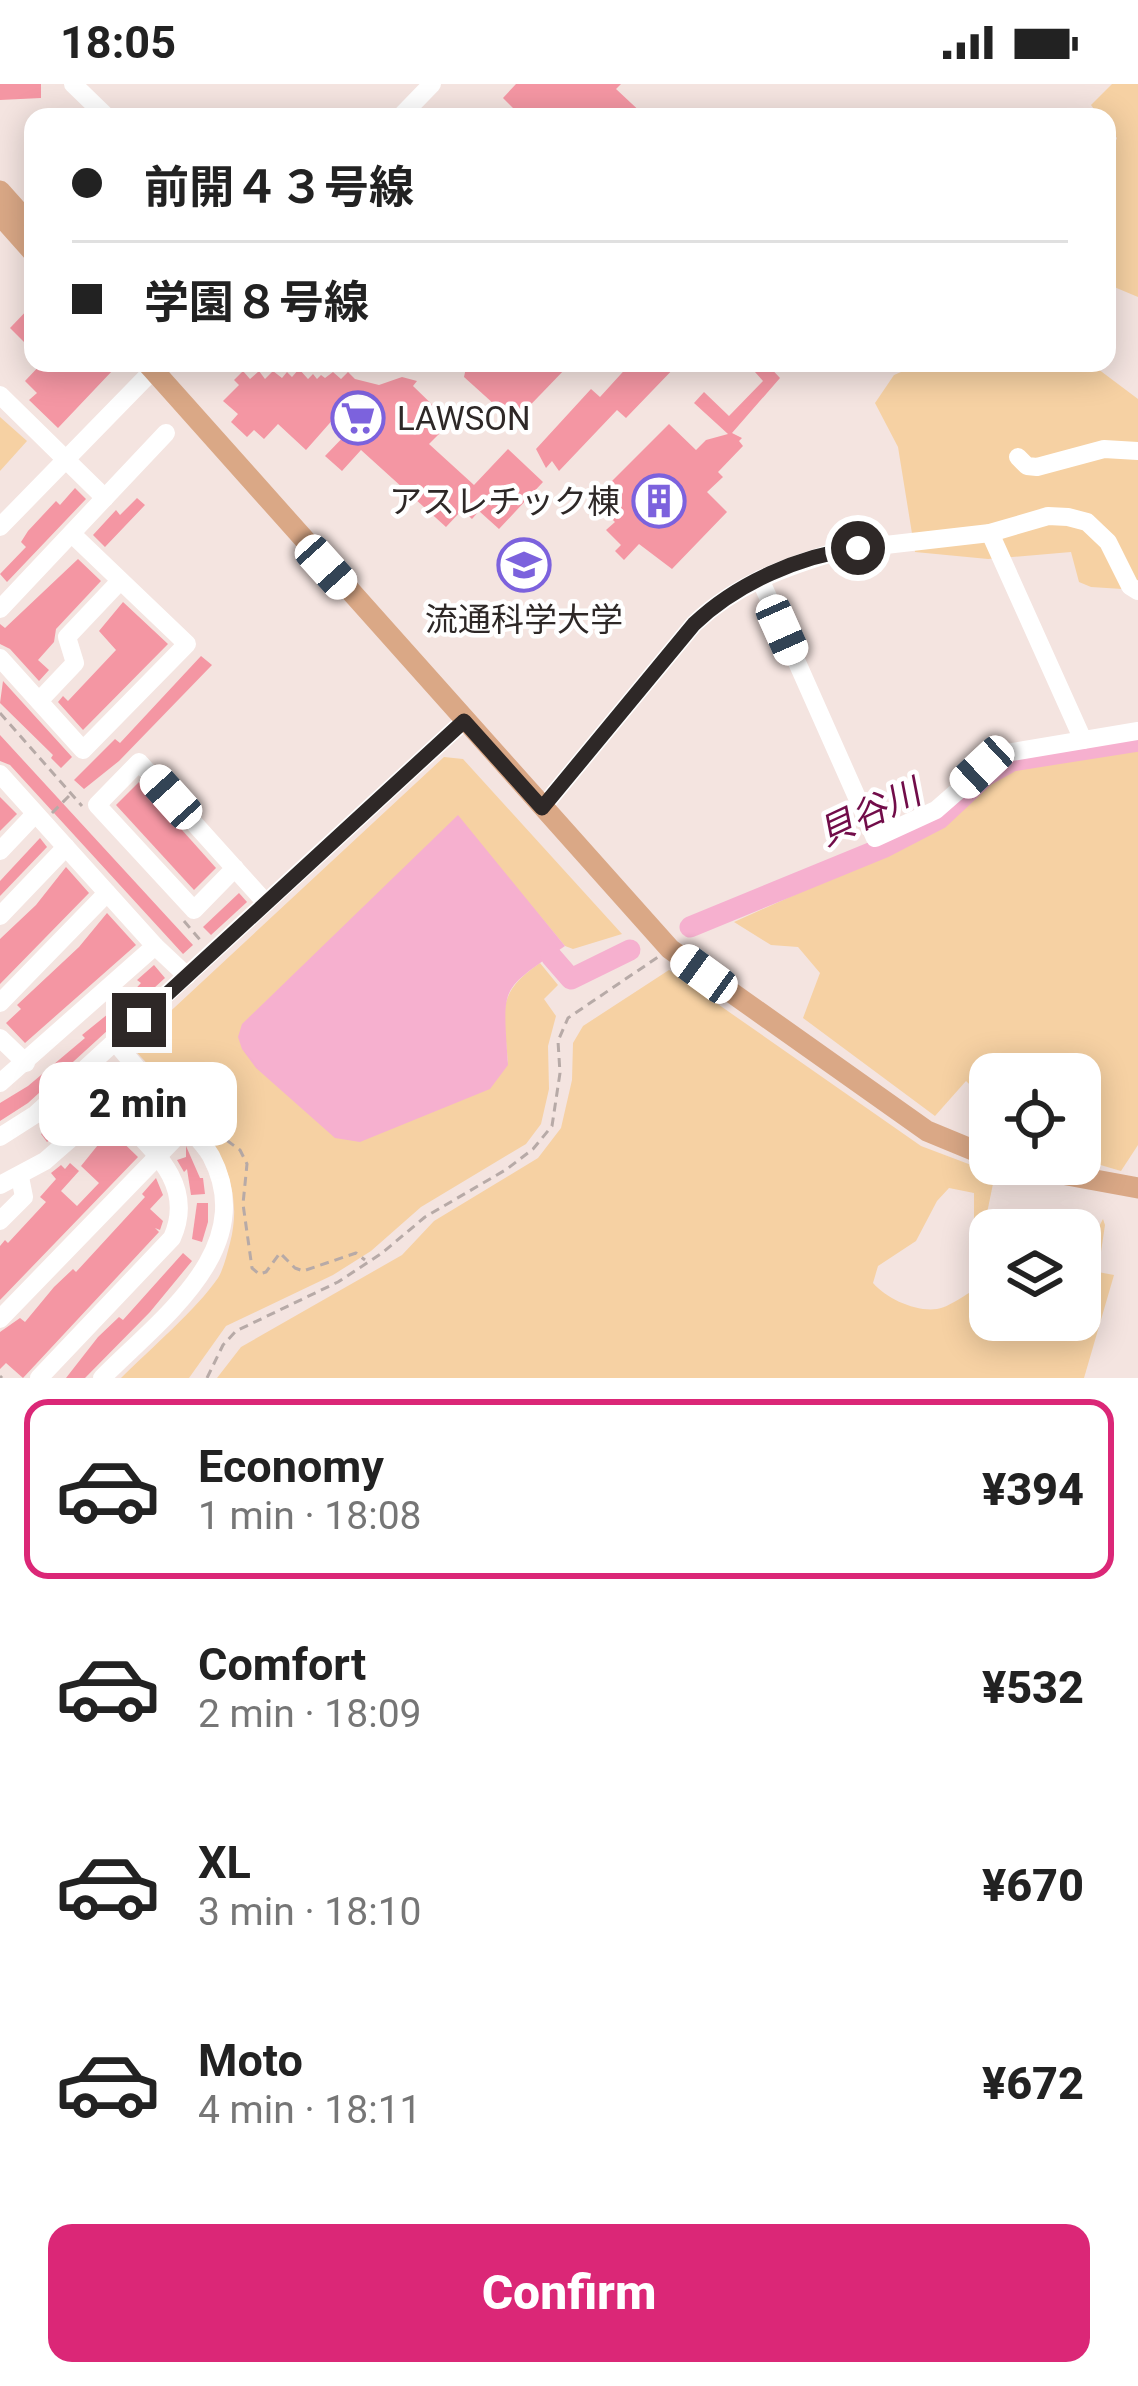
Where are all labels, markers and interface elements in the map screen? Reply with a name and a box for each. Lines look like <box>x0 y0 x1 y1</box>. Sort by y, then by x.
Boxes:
text: 18:05 <box>60 16 176 69</box>
text: 前開４３号線 <box>144 161 414 214</box>
text: 学園８号線 <box>144 276 369 329</box>
supermarket icon: LAWSON <box>330 390 386 446</box>
place label: LAWSON <box>397 399 531 438</box>
building icon: アスレチック棟 <box>631 473 687 529</box>
place label: アスレチック棟 <box>389 482 620 521</box>
route start <box>831 521 885 575</box>
car <box>289 528 363 606</box>
school or university icon: 流通科学大学 <box>496 537 552 593</box>
car <box>751 590 813 670</box>
place label: 流通科学大学 <box>425 600 623 639</box>
car <box>943 729 1021 805</box>
car <box>134 758 208 836</box>
water label: 貝谷川 <box>812 769 931 855</box>
car <box>664 938 744 1010</box>
route end <box>112 993 166 1047</box>
map controls <box>969 1053 1101 1341</box>
button: locate <box>969 1053 1101 1185</box>
callout: 2 min <box>40 1062 238 1146</box>
text: 2 min <box>89 1081 187 1127</box>
button: layers <box>969 1209 1101 1341</box>
icon: car <box>54 1435 162 1543</box>
text: Economy <box>198 1440 384 1493</box>
text: ¥394 <box>982 1463 1084 1516</box>
text: 1 min · 18:08 <box>198 1493 421 1539</box>
icon: car <box>54 1633 162 1741</box>
text: Comfort <box>198 1638 366 1691</box>
text: ¥532 <box>982 1661 1084 1714</box>
text: 2 min · 18:09 <box>198 1691 421 1737</box>
icon: car <box>54 1831 162 1939</box>
text: XL <box>198 1836 251 1889</box>
text: ¥670 <box>982 1859 1084 1912</box>
text: 3 min · 18:10 <box>198 1889 421 1935</box>
icon: car <box>54 2029 162 2137</box>
text: Moto <box>198 2034 303 2087</box>
text: ¥672 <box>982 2057 1084 2110</box>
text: 4 min · 18:11 <box>198 2087 421 2133</box>
button: Confirm <box>48 2224 1090 2362</box>

